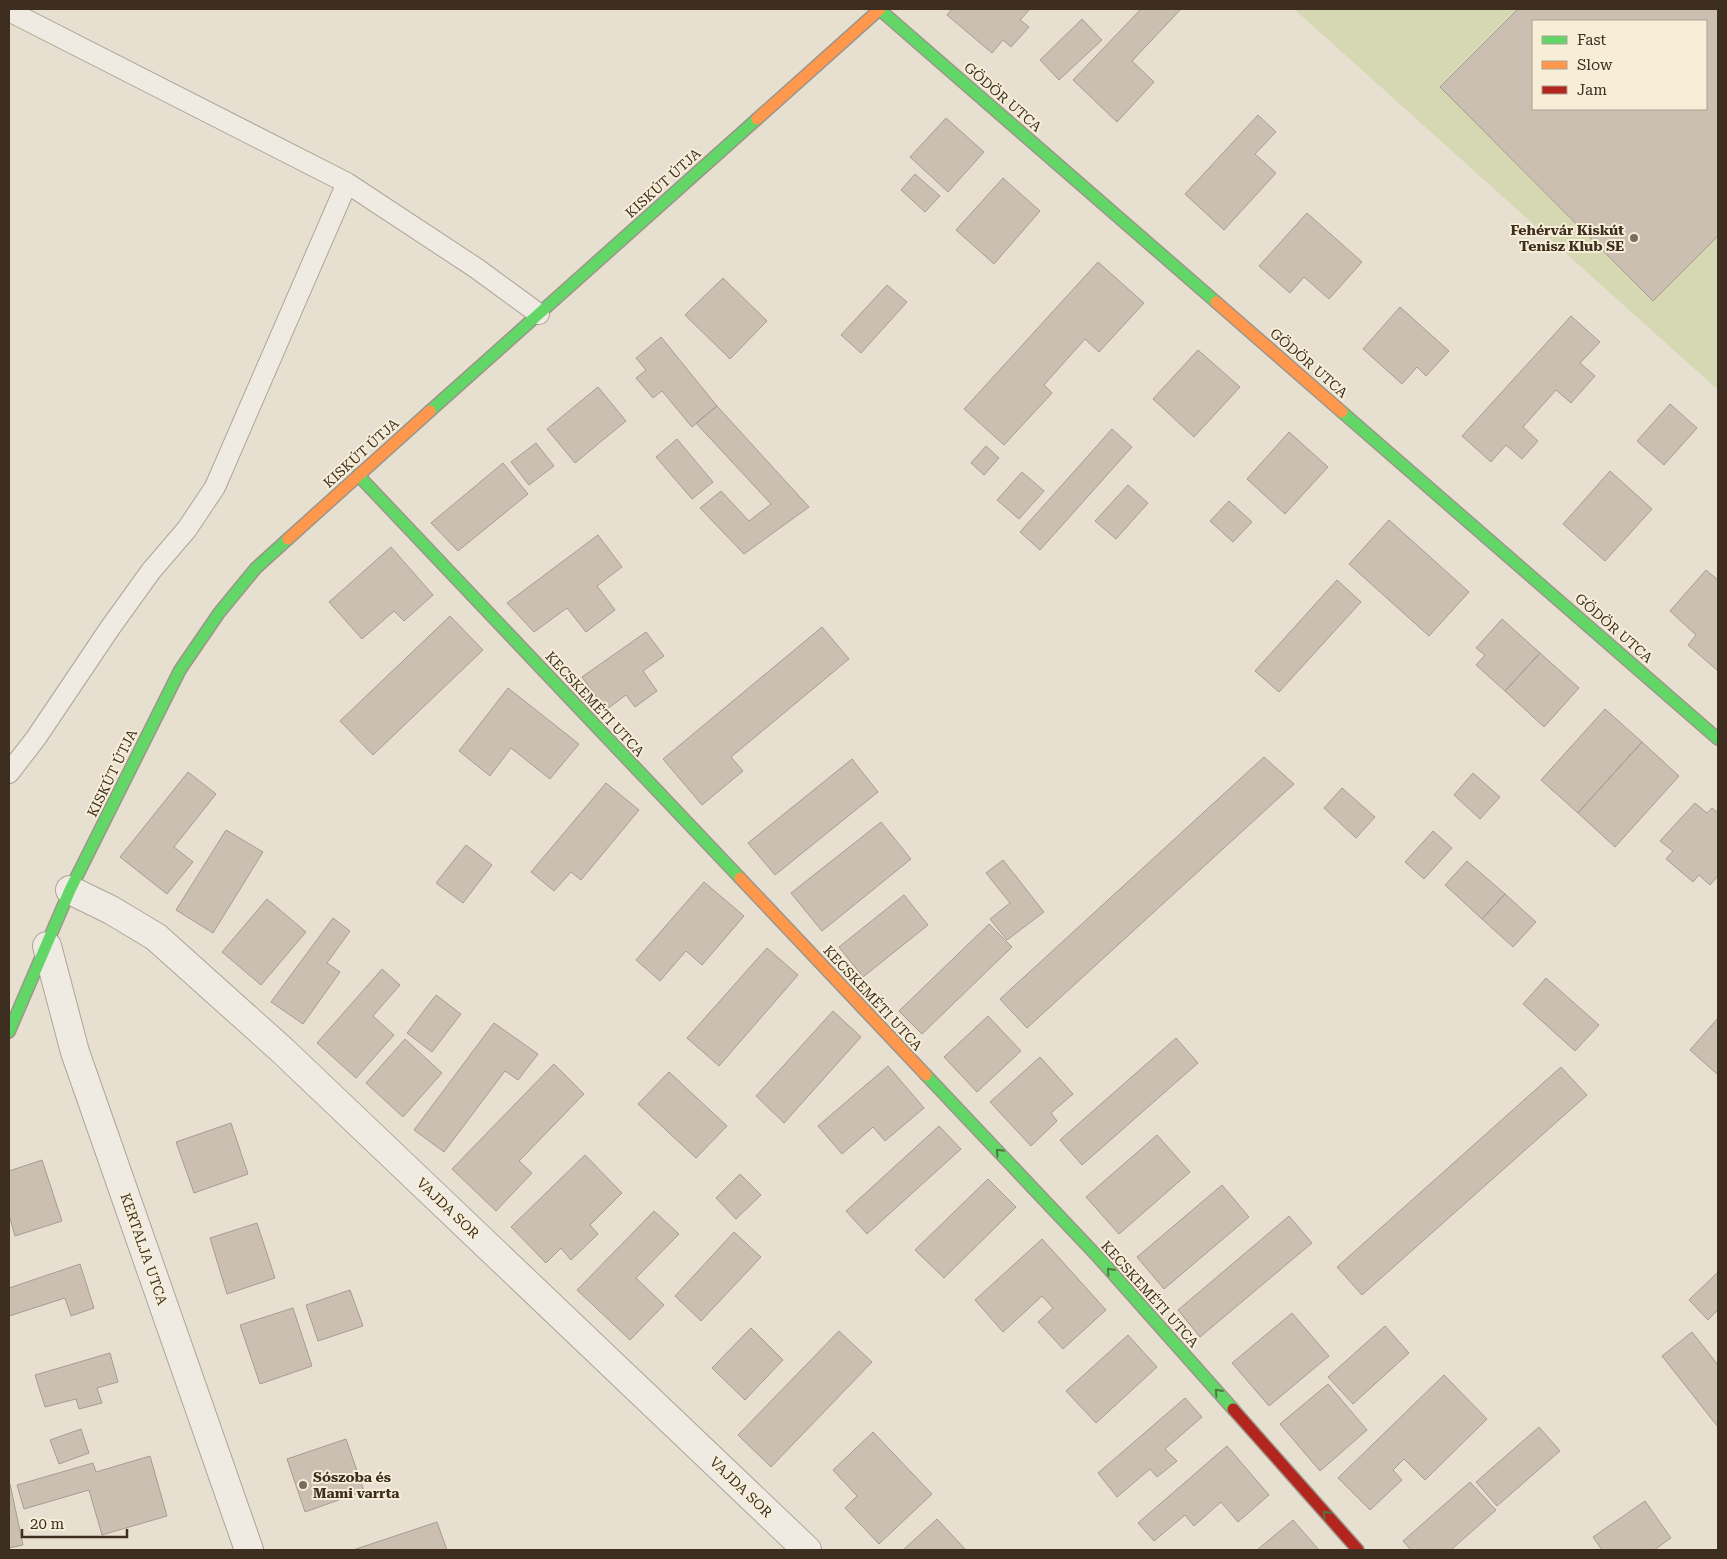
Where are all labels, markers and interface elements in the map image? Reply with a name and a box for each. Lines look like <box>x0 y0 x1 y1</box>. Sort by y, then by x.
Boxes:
legend <box>1532 20 1707 110</box>
text: Fast <box>1577 31 1607 49</box>
text: Slow <box>1577 56 1613 74</box>
street label: GÖDÖR UTCA <box>961 59 1045 135</box>
text: Jam <box>1577 81 1607 99</box>
street label: KISKÚT ÚTJA <box>622 145 704 221</box>
place label: Fehérvár Kiskút Tenisz Klub SE <box>1510 222 1624 254</box>
marker: Fehérvár Kiskút Tenisz Klub SE <box>1628 232 1640 244</box>
street label: GÖDÖR UTCA <box>1267 325 1351 401</box>
street label: KISKÚT ÚTJA <box>320 415 402 491</box>
street label: GÖDÖR UTCA <box>1572 590 1656 666</box>
street label: KECSKEMÉTI UTCA <box>542 648 648 760</box>
street label: KISKÚT ÚTJA <box>84 726 140 819</box>
street label: KECSKEMÉTI UTCA <box>820 942 926 1054</box>
one-way arrow <box>996 1149 1005 1158</box>
street label: VAJDA SOR <box>414 1174 483 1242</box>
street label: KERTALJA UTCA <box>117 1191 171 1307</box>
street label: KECSKEMÉTI UTCA <box>1098 1238 1202 1351</box>
one-way arrow <box>1107 1267 1116 1276</box>
one-way arrow <box>1215 1389 1224 1398</box>
street label: VAJDA SOR <box>707 1453 776 1521</box>
place label: Sószoba és Mami varrta <box>313 1469 400 1501</box>
marker: Sószoba és Mami varrta <box>297 1479 309 1491</box>
scale bar <box>22 1506 128 1538</box>
one-way arrow <box>1323 1510 1332 1519</box>
text: 20 m <box>30 1515 65 1533</box>

